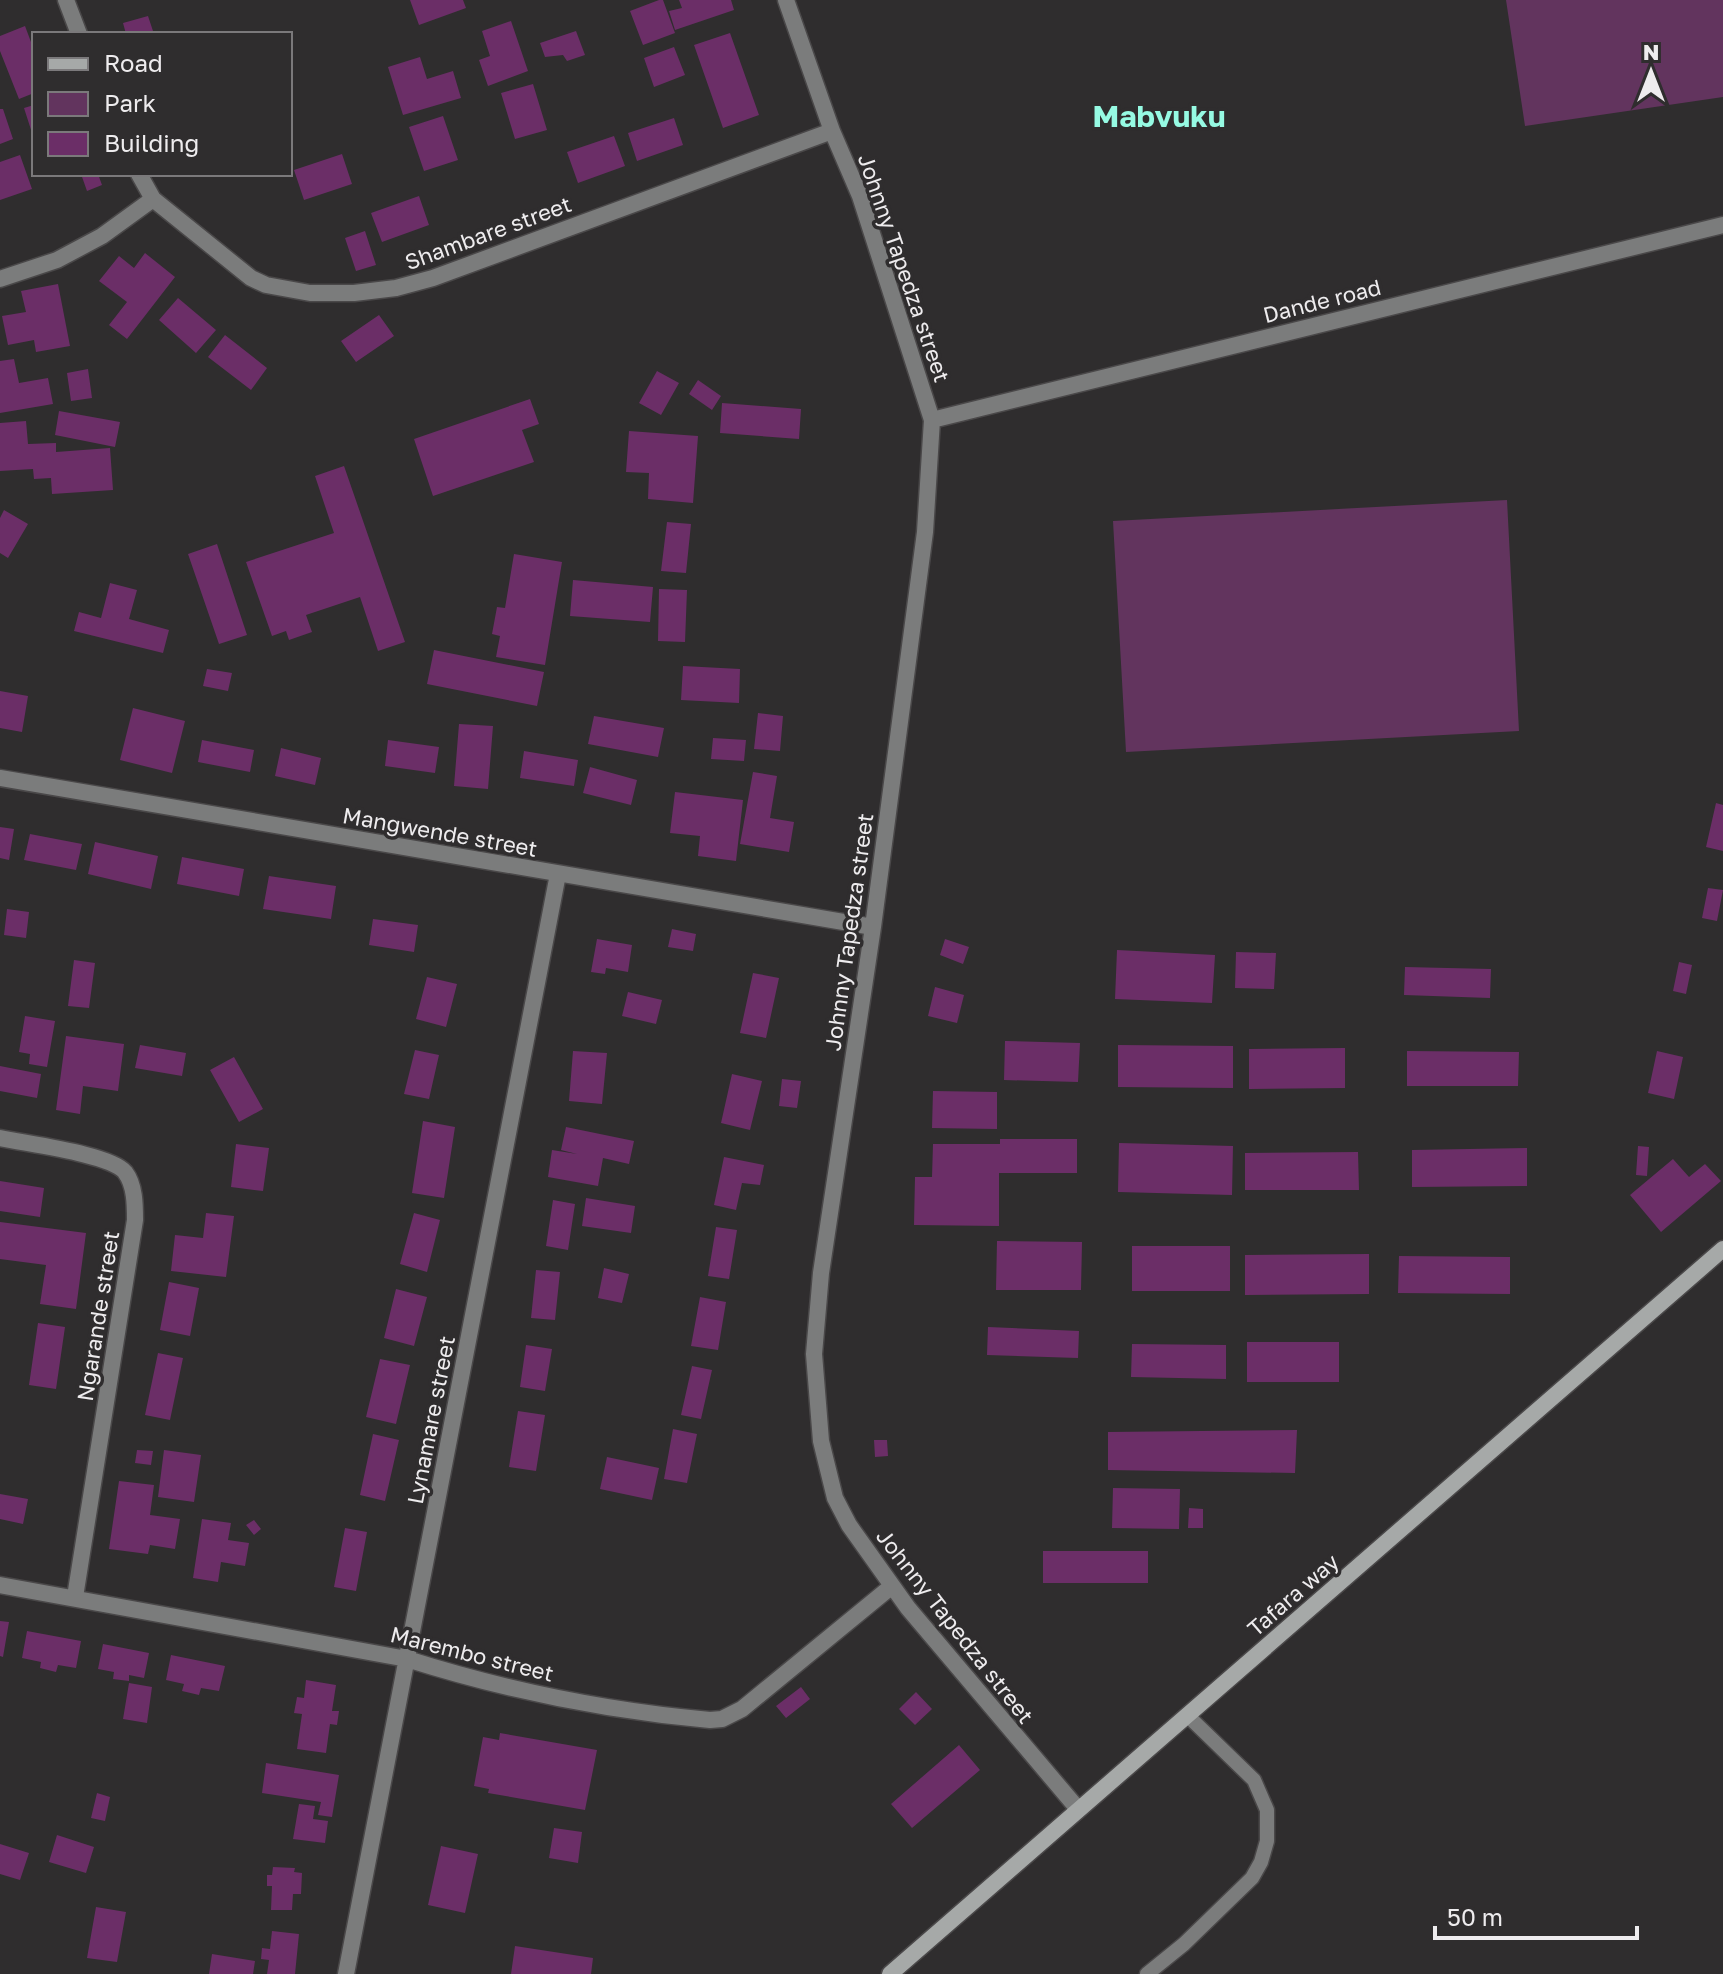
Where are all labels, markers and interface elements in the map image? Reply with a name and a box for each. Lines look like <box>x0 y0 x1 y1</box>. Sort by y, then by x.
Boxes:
legend <box>32 32 292 176</box>
north arrow <box>1611 32 1691 112</box>
text: N <box>1643 38 1659 65</box>
text: Road <box>104 48 163 77</box>
text: Park <box>104 88 156 117</box>
district label: Mabvuku <box>1092 98 1226 134</box>
text: Building <box>104 128 199 157</box>
street label: Johnny Tapedza street <box>853 150 956 386</box>
street label: Shambare street <box>401 190 575 275</box>
street label: Dande road <box>1260 273 1384 328</box>
street label: Mangwende street <box>341 801 540 862</box>
street label: Johnny Tapedza street <box>818 811 879 1052</box>
street label: Ngarande street <box>71 1229 124 1403</box>
street label: Lynamare street <box>401 1334 460 1506</box>
street label: Johnny Tapedza street <box>871 1523 1040 1728</box>
street label: Tafara way <box>1242 1548 1344 1642</box>
street label: Marembo street <box>388 1620 557 1687</box>
scale bar <box>1435 1890 1637 1940</box>
text: 50 m <box>1447 1902 1503 1931</box>

